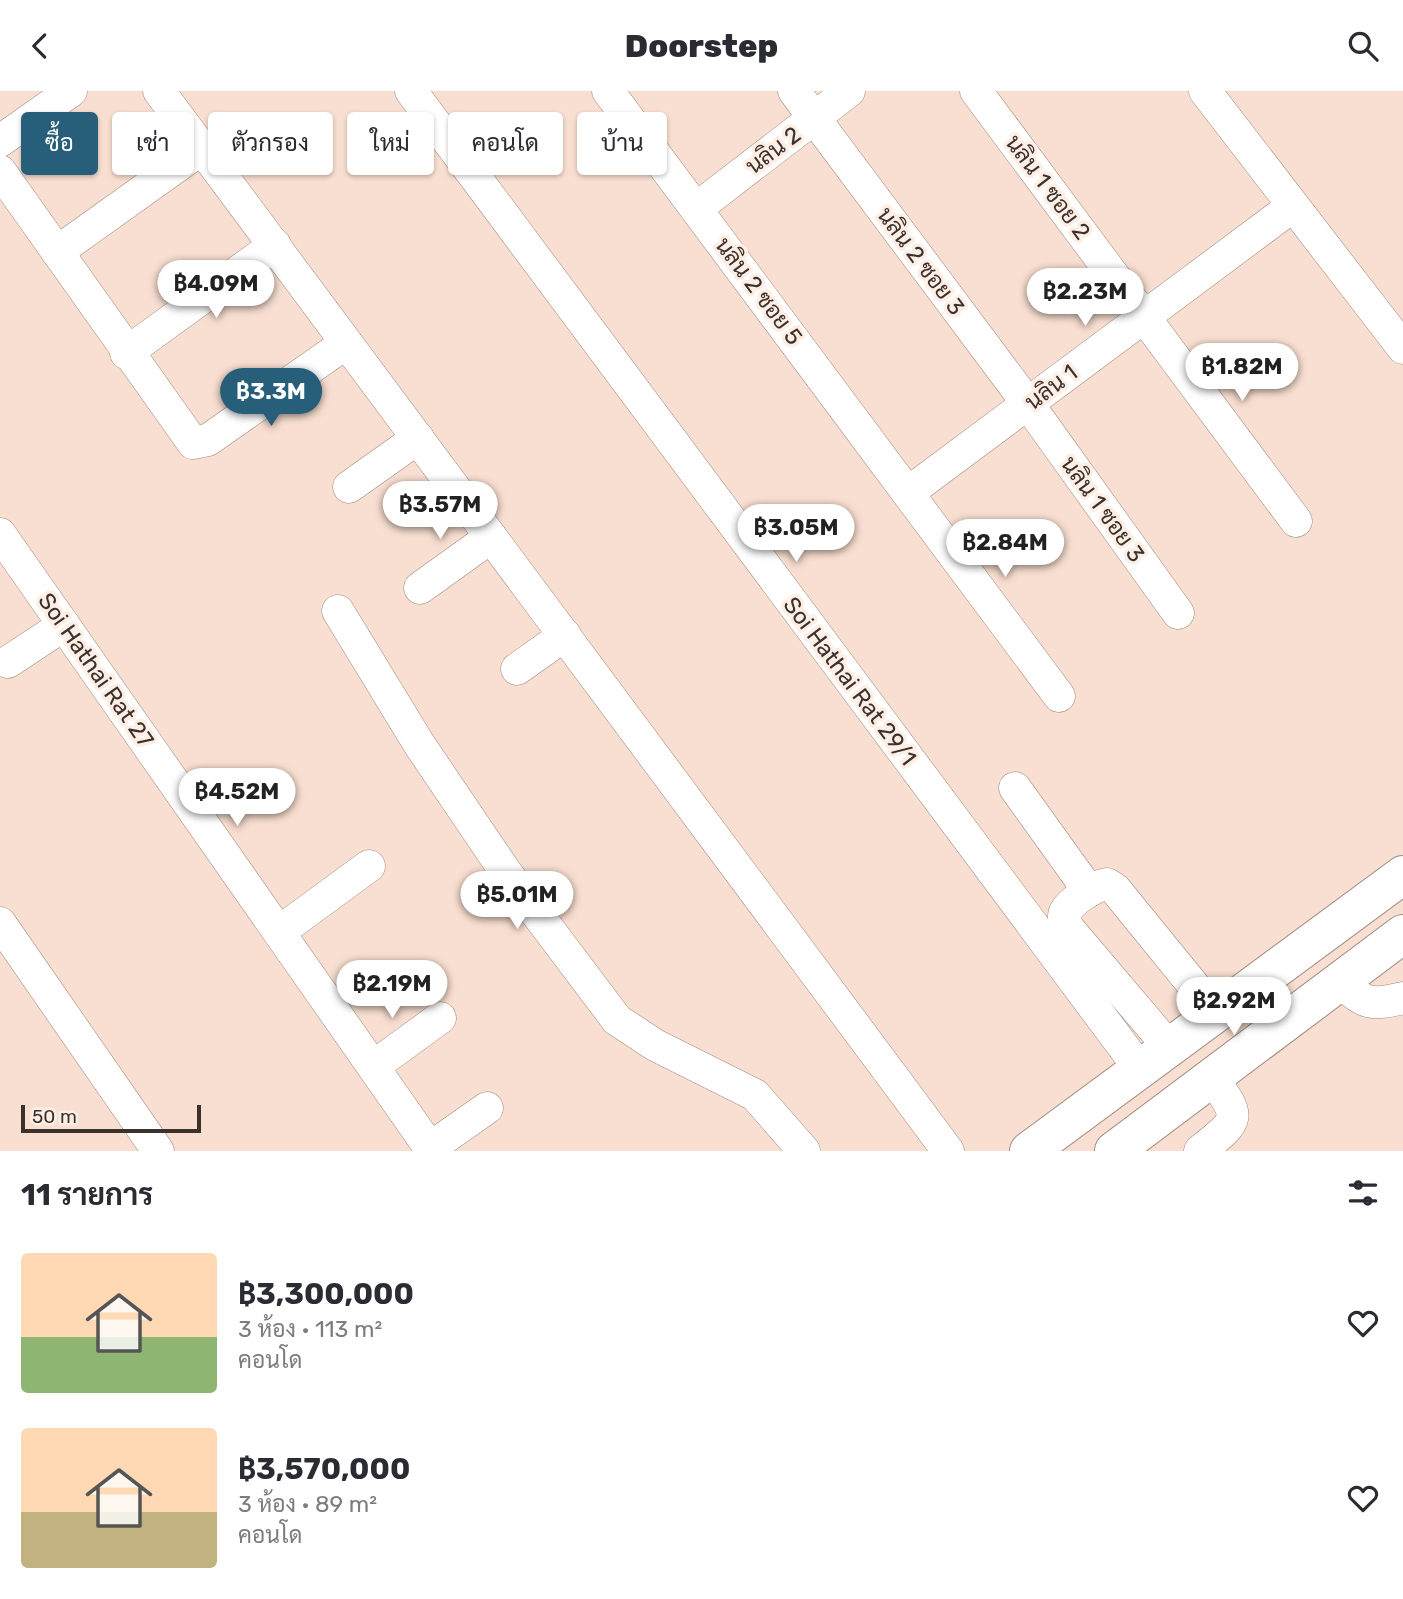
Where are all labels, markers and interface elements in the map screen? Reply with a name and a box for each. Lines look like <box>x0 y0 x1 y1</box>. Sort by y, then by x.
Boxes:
icon: back <box>21 27 59 65</box>
text: Doorstep <box>625 27 778 65</box>
icon: search <box>1344 27 1382 65</box>
chip: ซื้อ <box>21 112 98 175</box>
chip: เช่า <box>112 112 194 175</box>
chip: ตัวกรอง <box>208 112 333 175</box>
chip: ใหม่ <box>347 112 434 175</box>
chip: คอนโด <box>448 112 563 175</box>
chip: บ้าน <box>577 112 667 175</box>
street label: นลิน 2 <box>740 120 806 180</box>
street label: นลิน 1 ซอย 2 <box>1000 129 1096 245</box>
street label: นลิน 2 ซอย 3 <box>871 202 971 320</box>
street label: นลิน 2 ซอย 5 <box>709 232 809 350</box>
pin: ฿4.09M <box>159 261 273 320</box>
pin: ฿2.23M <box>1028 268 1142 328</box>
text: ฿4.09M <box>173 269 259 297</box>
text: ฿2.23M <box>1043 277 1127 305</box>
pin: ฿1.82M <box>1185 343 1299 403</box>
text: ฿1.82M <box>1201 352 1283 380</box>
street label: นลิน 1 <box>1019 358 1083 416</box>
pin: ฿3.3M <box>222 369 320 428</box>
text: ฿3.3M <box>236 377 306 405</box>
street label: นลิน 1 ซอย 3 <box>1055 451 1151 567</box>
pin: ฿3.57M <box>383 482 497 541</box>
text: ฿3.57M <box>399 490 481 518</box>
pin: ฿3.05M <box>739 505 853 564</box>
text: ฿3.05M <box>754 513 838 541</box>
pin: ฿2.84M <box>948 519 1062 579</box>
text: ฿2.84M <box>962 528 1048 556</box>
street label: Soi Hathai Rat 27 <box>32 587 160 753</box>
street label: Soi Hathai Rat 29/1 <box>778 591 922 771</box>
pin: ฿4.52M <box>180 769 294 828</box>
text: ฿4.52M <box>195 777 279 805</box>
pin: ฿5.01M <box>460 871 574 931</box>
text: ฿5.01M <box>476 880 558 908</box>
pin: ฿2.19M <box>335 961 449 1020</box>
text: ฿2.19M <box>352 969 432 997</box>
pin: ฿2.92M <box>1177 977 1291 1037</box>
text: ฿2.92M <box>1192 986 1276 1014</box>
scale bar <box>21 1102 201 1134</box>
text: 50 m <box>32 1105 77 1128</box>
icon: filters <box>1344 1174 1382 1212</box>
text: 11 รายการ <box>21 1177 153 1213</box>
text: ฿3,300,000 <box>238 1276 414 1312</box>
icon: home <box>77 1281 161 1365</box>
icon: heart <box>1344 1304 1382 1342</box>
text: 3 ห้อง · 113 m² <box>238 1315 382 1343</box>
text: คอนโด <box>238 1346 302 1374</box>
text: ฿3,570,000 <box>238 1451 410 1487</box>
icon: home <box>77 1456 161 1540</box>
icon: heart <box>1344 1479 1382 1517</box>
text: 3 ห้อง · 89 m² <box>238 1490 377 1518</box>
text: คอนโด <box>238 1521 302 1549</box>

